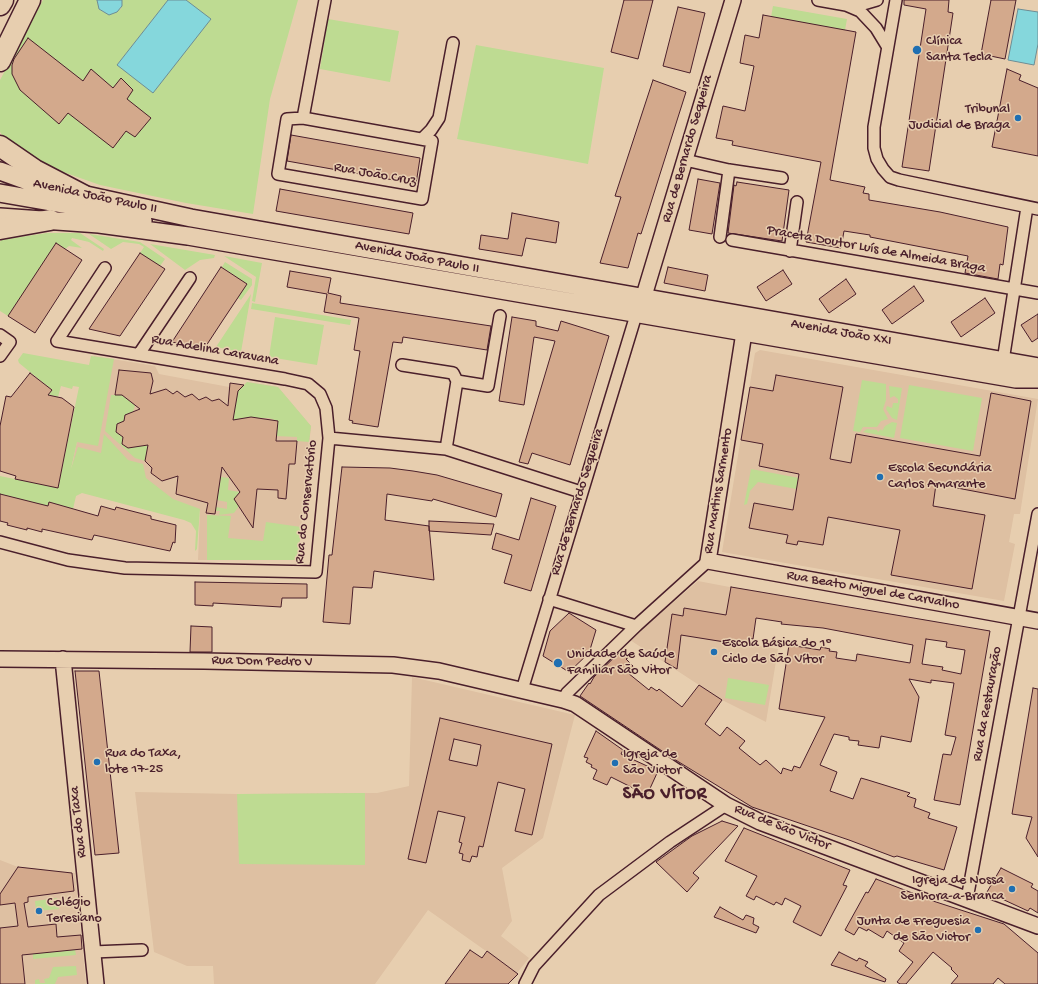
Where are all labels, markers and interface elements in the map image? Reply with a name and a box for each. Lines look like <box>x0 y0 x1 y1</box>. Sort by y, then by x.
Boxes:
place label: Clínica Santa Tecla <box>926 34 992 66</box>
marker: Clínica Santa Tecla <box>911 44 923 56</box>
street label: Rua de Bernardo Sequeira <box>659 73 717 225</box>
place label: Tribunal Judicial de Braga <box>908 102 1010 134</box>
marker: Tribunal Judicial de Braga <box>1013 113 1023 123</box>
street label: Rua João Cruz <box>333 159 417 191</box>
street label: Avenida João Paulo II <box>32 176 158 218</box>
street label: Praceta Doutor Luís de Almeida Braga <box>765 222 987 278</box>
street label: Avenida João Paulo II <box>353 238 481 278</box>
street label: Avenida João XXI <box>789 316 893 350</box>
street label: Rua Adelina Caravana <box>150 332 280 370</box>
street label: Rua de Bernardo Sequeira <box>548 426 608 578</box>
street label: Rua Martins Sarmento <box>701 427 737 555</box>
street label: Rua do Conservatório <box>292 439 322 565</box>
place label: Escola Secundária Carlos Amarante <box>888 461 992 494</box>
marker: Escola Secundária Carlos Amarante <box>875 472 885 482</box>
street label: Rua Beato Miguel de Carvalho <box>785 568 961 614</box>
place label: Escola Básica do 1º Ciclo de São Vítor <box>722 636 832 668</box>
street label: Rua da Restauração <box>970 645 1006 763</box>
place label: Unidade de Saúde Familiar São Vitor <box>567 647 674 680</box>
marker: Escola Básica do 1º Ciclo de São Vítor <box>709 647 719 657</box>
street label: Rua Dom Pedro V <box>211 653 313 671</box>
marker: Unidade de Saúde Familiar São Vitor <box>552 657 564 669</box>
place label: Rua do Taxa, lote 17-25 <box>105 746 181 778</box>
place label: Igreja de São Victor <box>623 747 681 780</box>
marker: Rua do Taxa, lote 17-25 <box>92 757 102 767</box>
marker: Igreja de São Victor <box>610 758 620 768</box>
district label: SÃO VÍTOR <box>623 784 707 806</box>
street label: Rua do Taxa <box>67 785 91 859</box>
street label: Rua de São Victor <box>732 801 832 855</box>
place label: Igreja de Nossa Senhora-a-Branca <box>900 873 1004 906</box>
marker: Igreja de Nossa Senhora-a-Branca <box>1007 884 1017 894</box>
place label: Colégio Teresiano <box>47 895 102 928</box>
marker: Colégio Teresiano <box>34 906 44 916</box>
place label: Junta de Freguesia de São Victor <box>857 914 970 946</box>
marker: Junta de Freguesia de São Victor <box>973 925 983 935</box>

